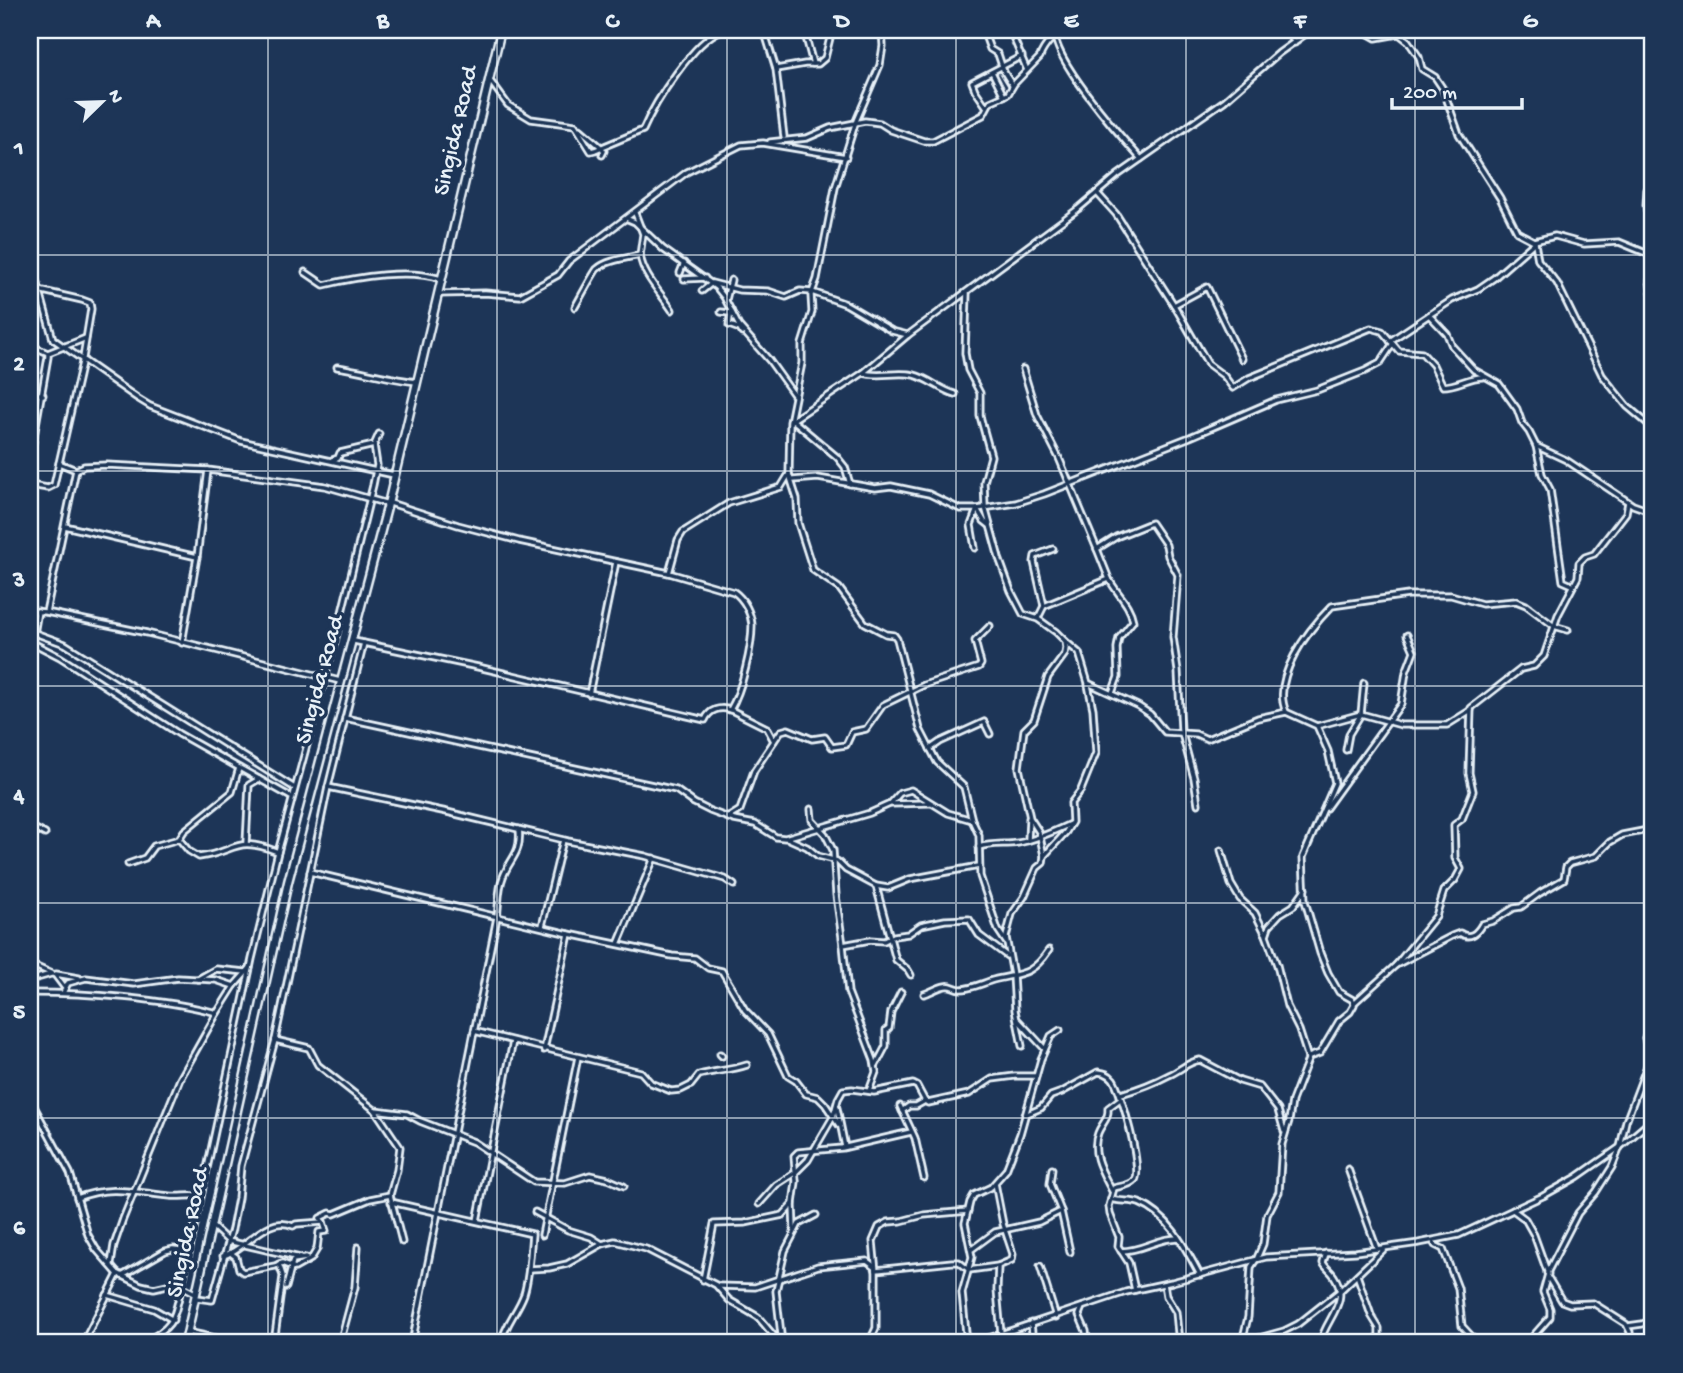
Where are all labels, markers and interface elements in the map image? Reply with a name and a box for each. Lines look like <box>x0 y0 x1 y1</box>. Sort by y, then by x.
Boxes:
text: A <box>145 9 161 36</box>
text: B <box>376 9 390 36</box>
text: C <box>606 9 621 36</box>
text: D <box>833 9 851 36</box>
text: E <box>1064 9 1080 36</box>
text: F <box>1293 9 1308 36</box>
text: G <box>1523 9 1539 36</box>
street label: Singida Road <box>428 62 486 199</box>
north arrow <box>66 66 136 136</box>
scale bar <box>1392 66 1522 110</box>
text: 200 m <box>1403 82 1457 107</box>
text: N <box>101 87 127 107</box>
text: 1 <box>13 136 24 163</box>
text: 2 <box>13 352 25 379</box>
text: 3 <box>12 568 25 595</box>
street label: Singida Road <box>290 611 353 748</box>
text: 4 <box>13 784 25 811</box>
text: 5 <box>13 1000 25 1027</box>
street label: Singida Road <box>161 1163 217 1301</box>
text: 6 <box>13 1216 26 1243</box>

